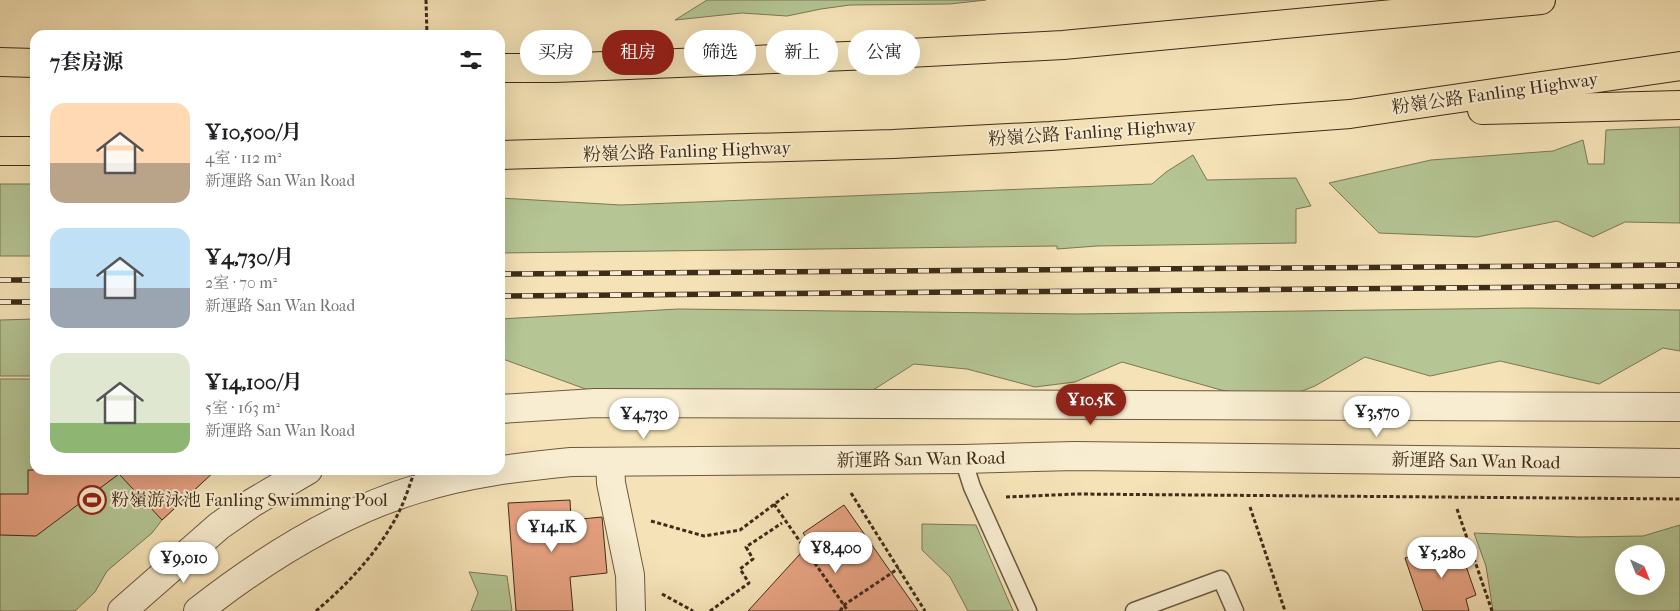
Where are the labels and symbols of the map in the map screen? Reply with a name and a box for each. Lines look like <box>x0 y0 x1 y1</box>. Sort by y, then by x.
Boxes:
street label: 粉嶺公路 Fanling Highway <box>1391 68 1601 118</box>
street label: 粉嶺公路 Fanling Highway <box>988 115 1198 150</box>
street label: 粉嶺公路 Fanling Highway <box>583 137 793 166</box>
pin: ¥10.5K <box>1050 384 1132 426</box>
pin: ¥3,570 <box>1336 396 1418 438</box>
pin: ¥4,730 <box>603 398 685 440</box>
street label: 新運路 San Wan Road <box>836 448 1006 471</box>
street label: 新運路 San Wan Road <box>1391 450 1561 473</box>
sports icon: 粉嶺游泳池 Fanling Swimming Pool <box>77 485 107 515</box>
place label: 粉嶺游泳池 Fanling Swimming Pool <box>111 490 388 511</box>
pin: ¥14.1K <box>511 510 593 553</box>
pin: ¥8,400 <box>795 532 877 574</box>
pin: ¥5,280 <box>1401 536 1483 579</box>
pin: ¥9,010 <box>143 542 225 584</box>
north arrow <box>1615 545 1665 595</box>

